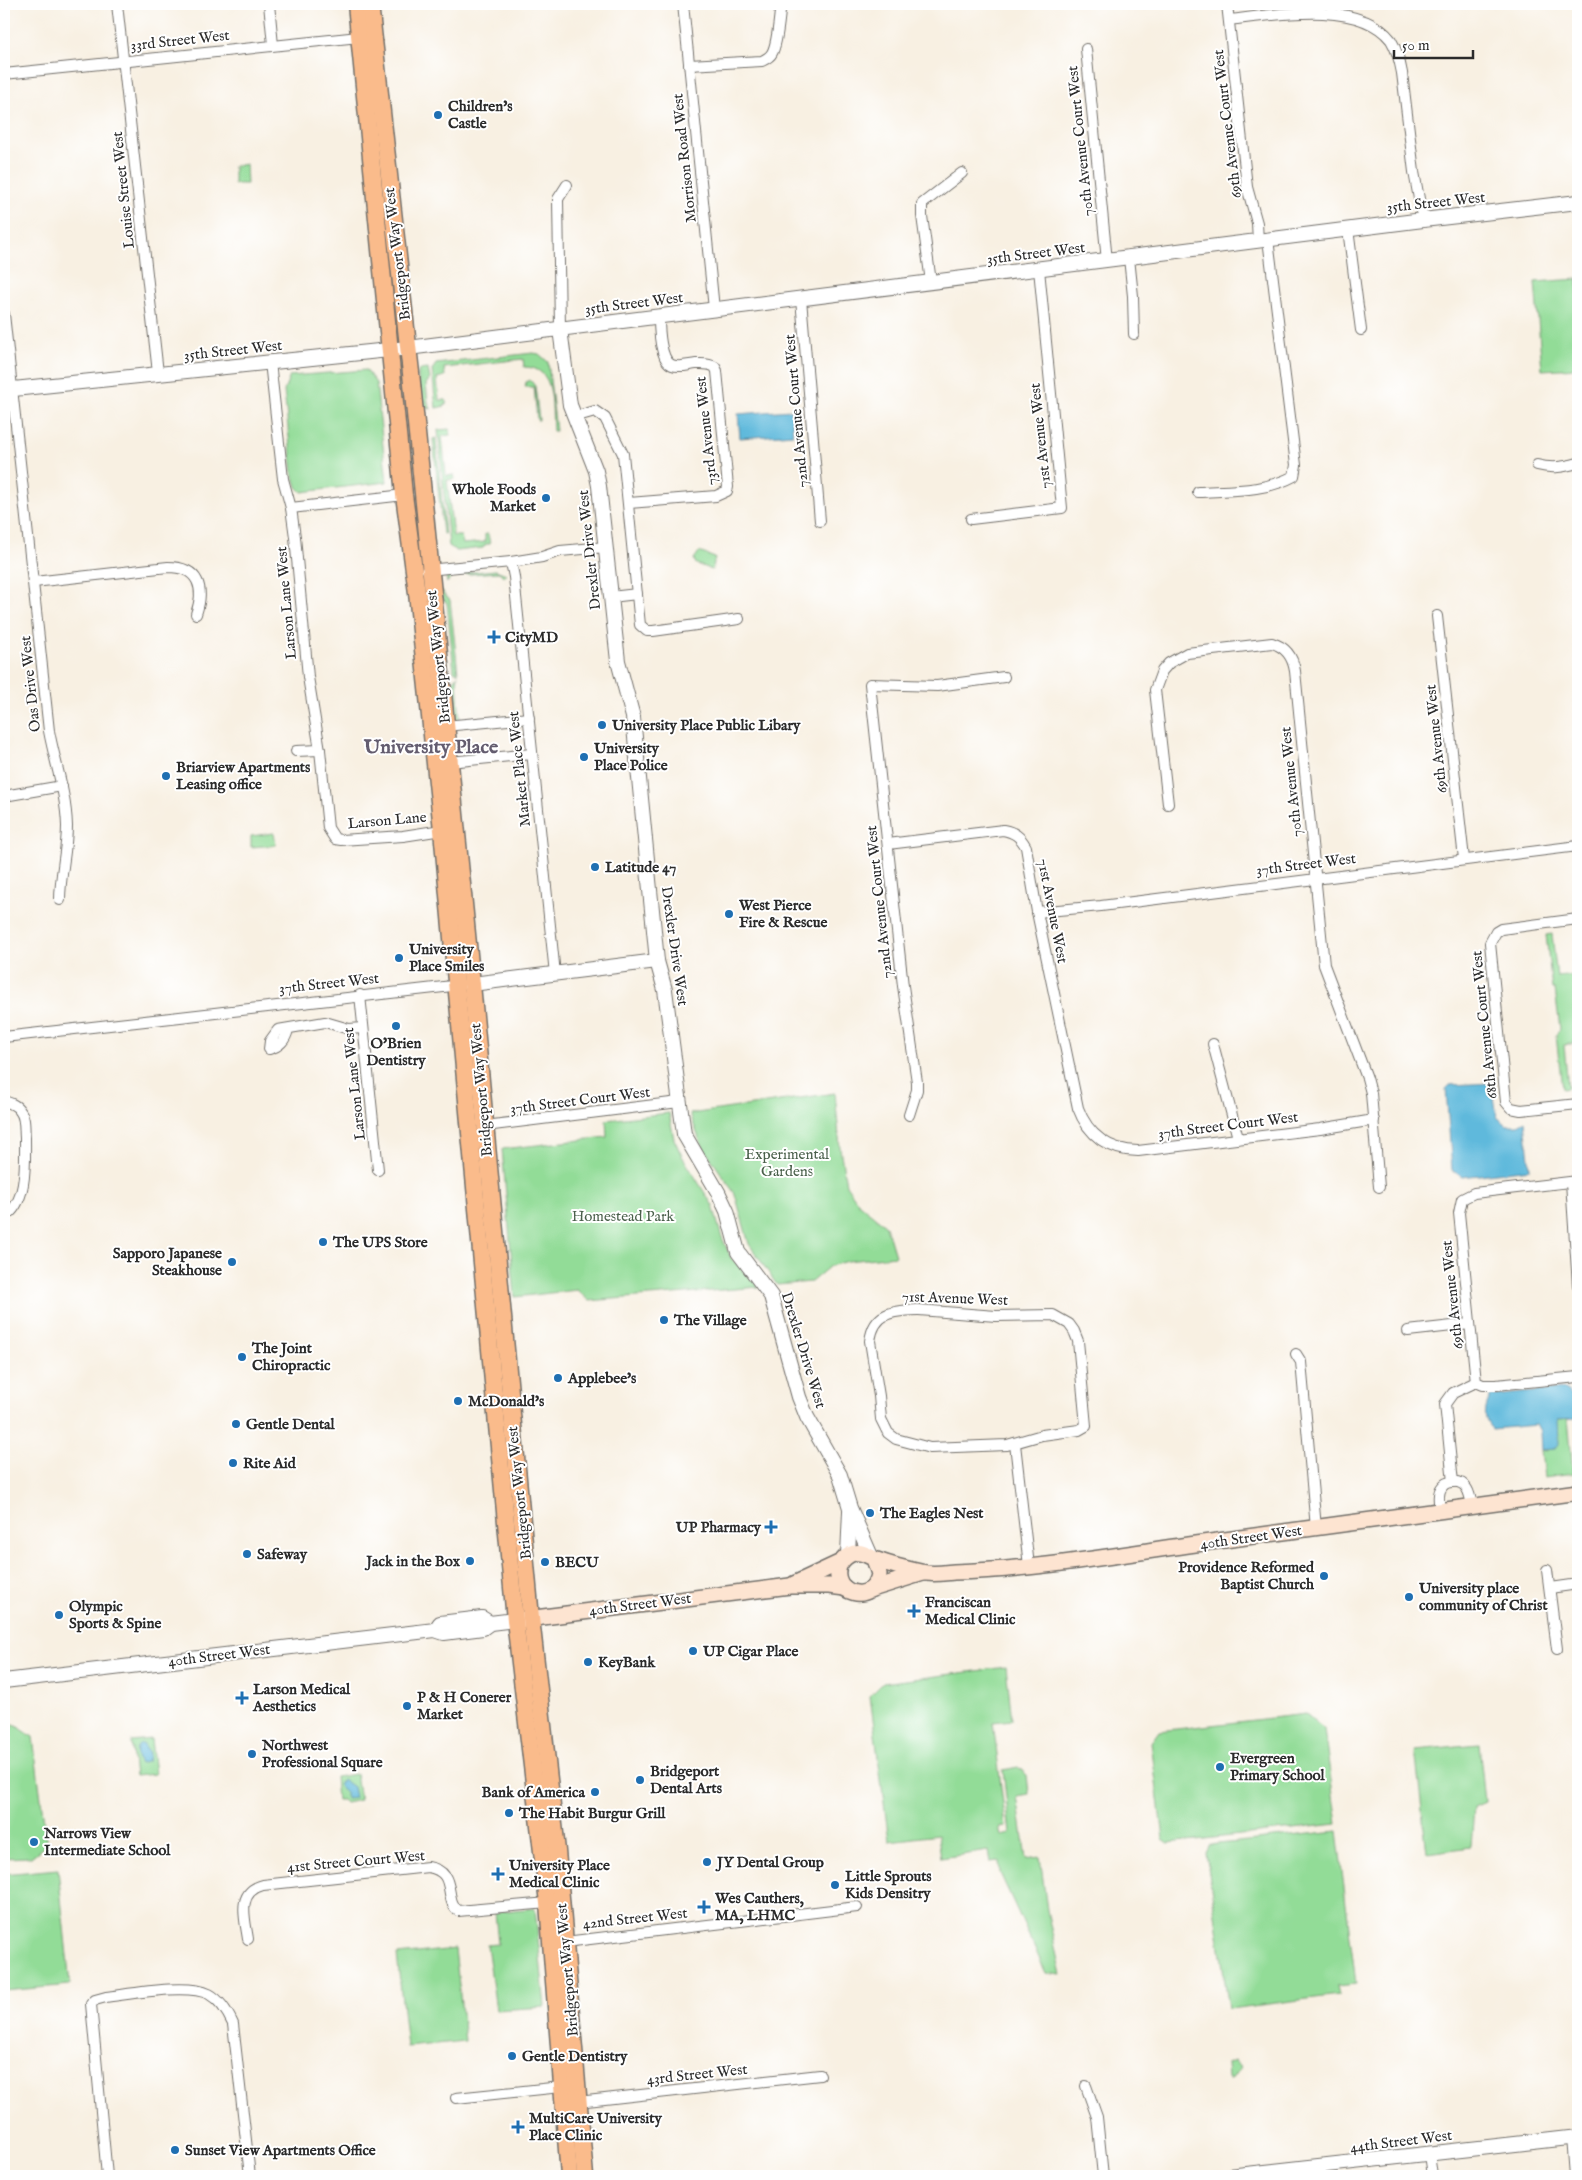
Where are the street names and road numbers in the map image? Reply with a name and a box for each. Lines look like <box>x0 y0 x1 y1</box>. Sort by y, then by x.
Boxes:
street label: 33rd Street West <box>130 26 230 55</box>
street label: 69th Avenue Court West <box>1209 48 1246 199</box>
street label: 70th Avenue Court West <box>1063 65 1098 217</box>
street label: Morrison Road West <box>668 92 701 223</box>
street label: Louise Street West <box>108 131 139 249</box>
street label: Bridgeport Way West <box>380 186 415 321</box>
street label: 35th Street West <box>1386 188 1486 217</box>
street label: 35th Street West <box>986 238 1086 269</box>
street label: 35th Street West <box>584 288 684 319</box>
street label: 72nd Avenue Court West <box>780 334 813 488</box>
street label: 35th Street West <box>183 336 283 365</box>
street label: 73rd Avenue West <box>691 376 722 486</box>
street label: 71st Avenue West <box>1025 382 1055 490</box>
street label: Drexler Drive West <box>574 489 605 611</box>
street label: Larson Lane West <box>272 546 301 660</box>
street label: Bridgeport Way West <box>422 589 455 724</box>
street label: Oas Drive West <box>16 635 45 733</box>
street label: 69th Avenue West <box>1421 684 1452 794</box>
street label: Market Place West <box>504 710 535 828</box>
street label: 70th Avenue West <box>1276 726 1307 838</box>
street label: Larson Lane <box>347 808 427 833</box>
street label: 72nd Avenue Court West <box>862 825 897 979</box>
street label: 37th Street West <box>1255 849 1357 880</box>
street label: 71st Avenue West <box>1033 857 1072 965</box>
street label: Drexler Drive West <box>657 885 692 1007</box>
street label: 68th Avenue Court West <box>1467 950 1502 1100</box>
street label: 37th Street West <box>278 969 380 998</box>
street label: Bridgeport Way West <box>466 1023 497 1157</box>
street label: Larson Lane West <box>339 1027 370 1141</box>
street label: 37th Street Court West <box>509 1082 651 1119</box>
street label: 37th Street Court West <box>1157 1107 1299 1144</box>
street label: 69th Avenue West <box>1437 1240 1468 1350</box>
street label: 71st Avenue West <box>902 1287 1008 1310</box>
street label: Drexler Drive West <box>777 1290 830 1411</box>
street label: Bridgeport Way West <box>503 1425 536 1560</box>
street label: 40th Street West <box>1199 1521 1303 1554</box>
street label: 40th Street West <box>588 1589 692 1620</box>
street label: 40th Street West <box>167 1640 271 1671</box>
street label: 41st Street Court West <box>286 1846 426 1877</box>
street label: Bridgeport Way West <box>552 1903 583 2037</box>
street label: 42nd Street West <box>582 1904 688 1933</box>
street label: 43rd Street West <box>646 2060 748 2089</box>
street label: 44th Street West <box>1349 2126 1453 2157</box>

